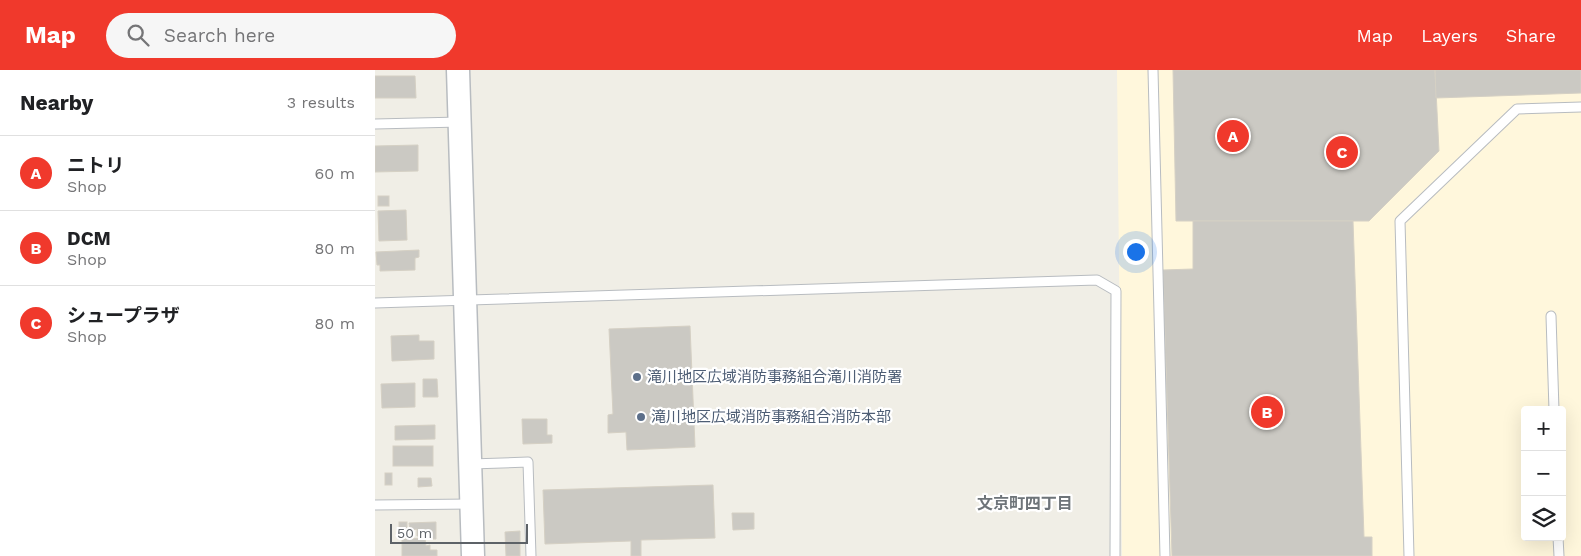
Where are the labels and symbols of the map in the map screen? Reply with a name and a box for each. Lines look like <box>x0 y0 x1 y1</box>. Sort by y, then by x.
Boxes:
pin: A <box>1217 117 1249 155</box>
pin: C <box>1326 133 1358 171</box>
your location <box>1123 239 1149 265</box>
place label: 滝川地区広域消防事務組合滝川消防署 <box>647 368 902 386</box>
marker: 滝川地区広域消防事務組合滝川消防署 <box>631 371 643 383</box>
pin: B <box>1251 393 1283 431</box>
place label: 滝川地区広域消防事務組合消防本部 <box>651 408 891 426</box>
marker: 滝川地区広域消防事務組合消防本部 <box>635 411 647 423</box>
district label: 文京町四丁目 <box>977 494 1073 513</box>
scale bar <box>390 521 527 544</box>

